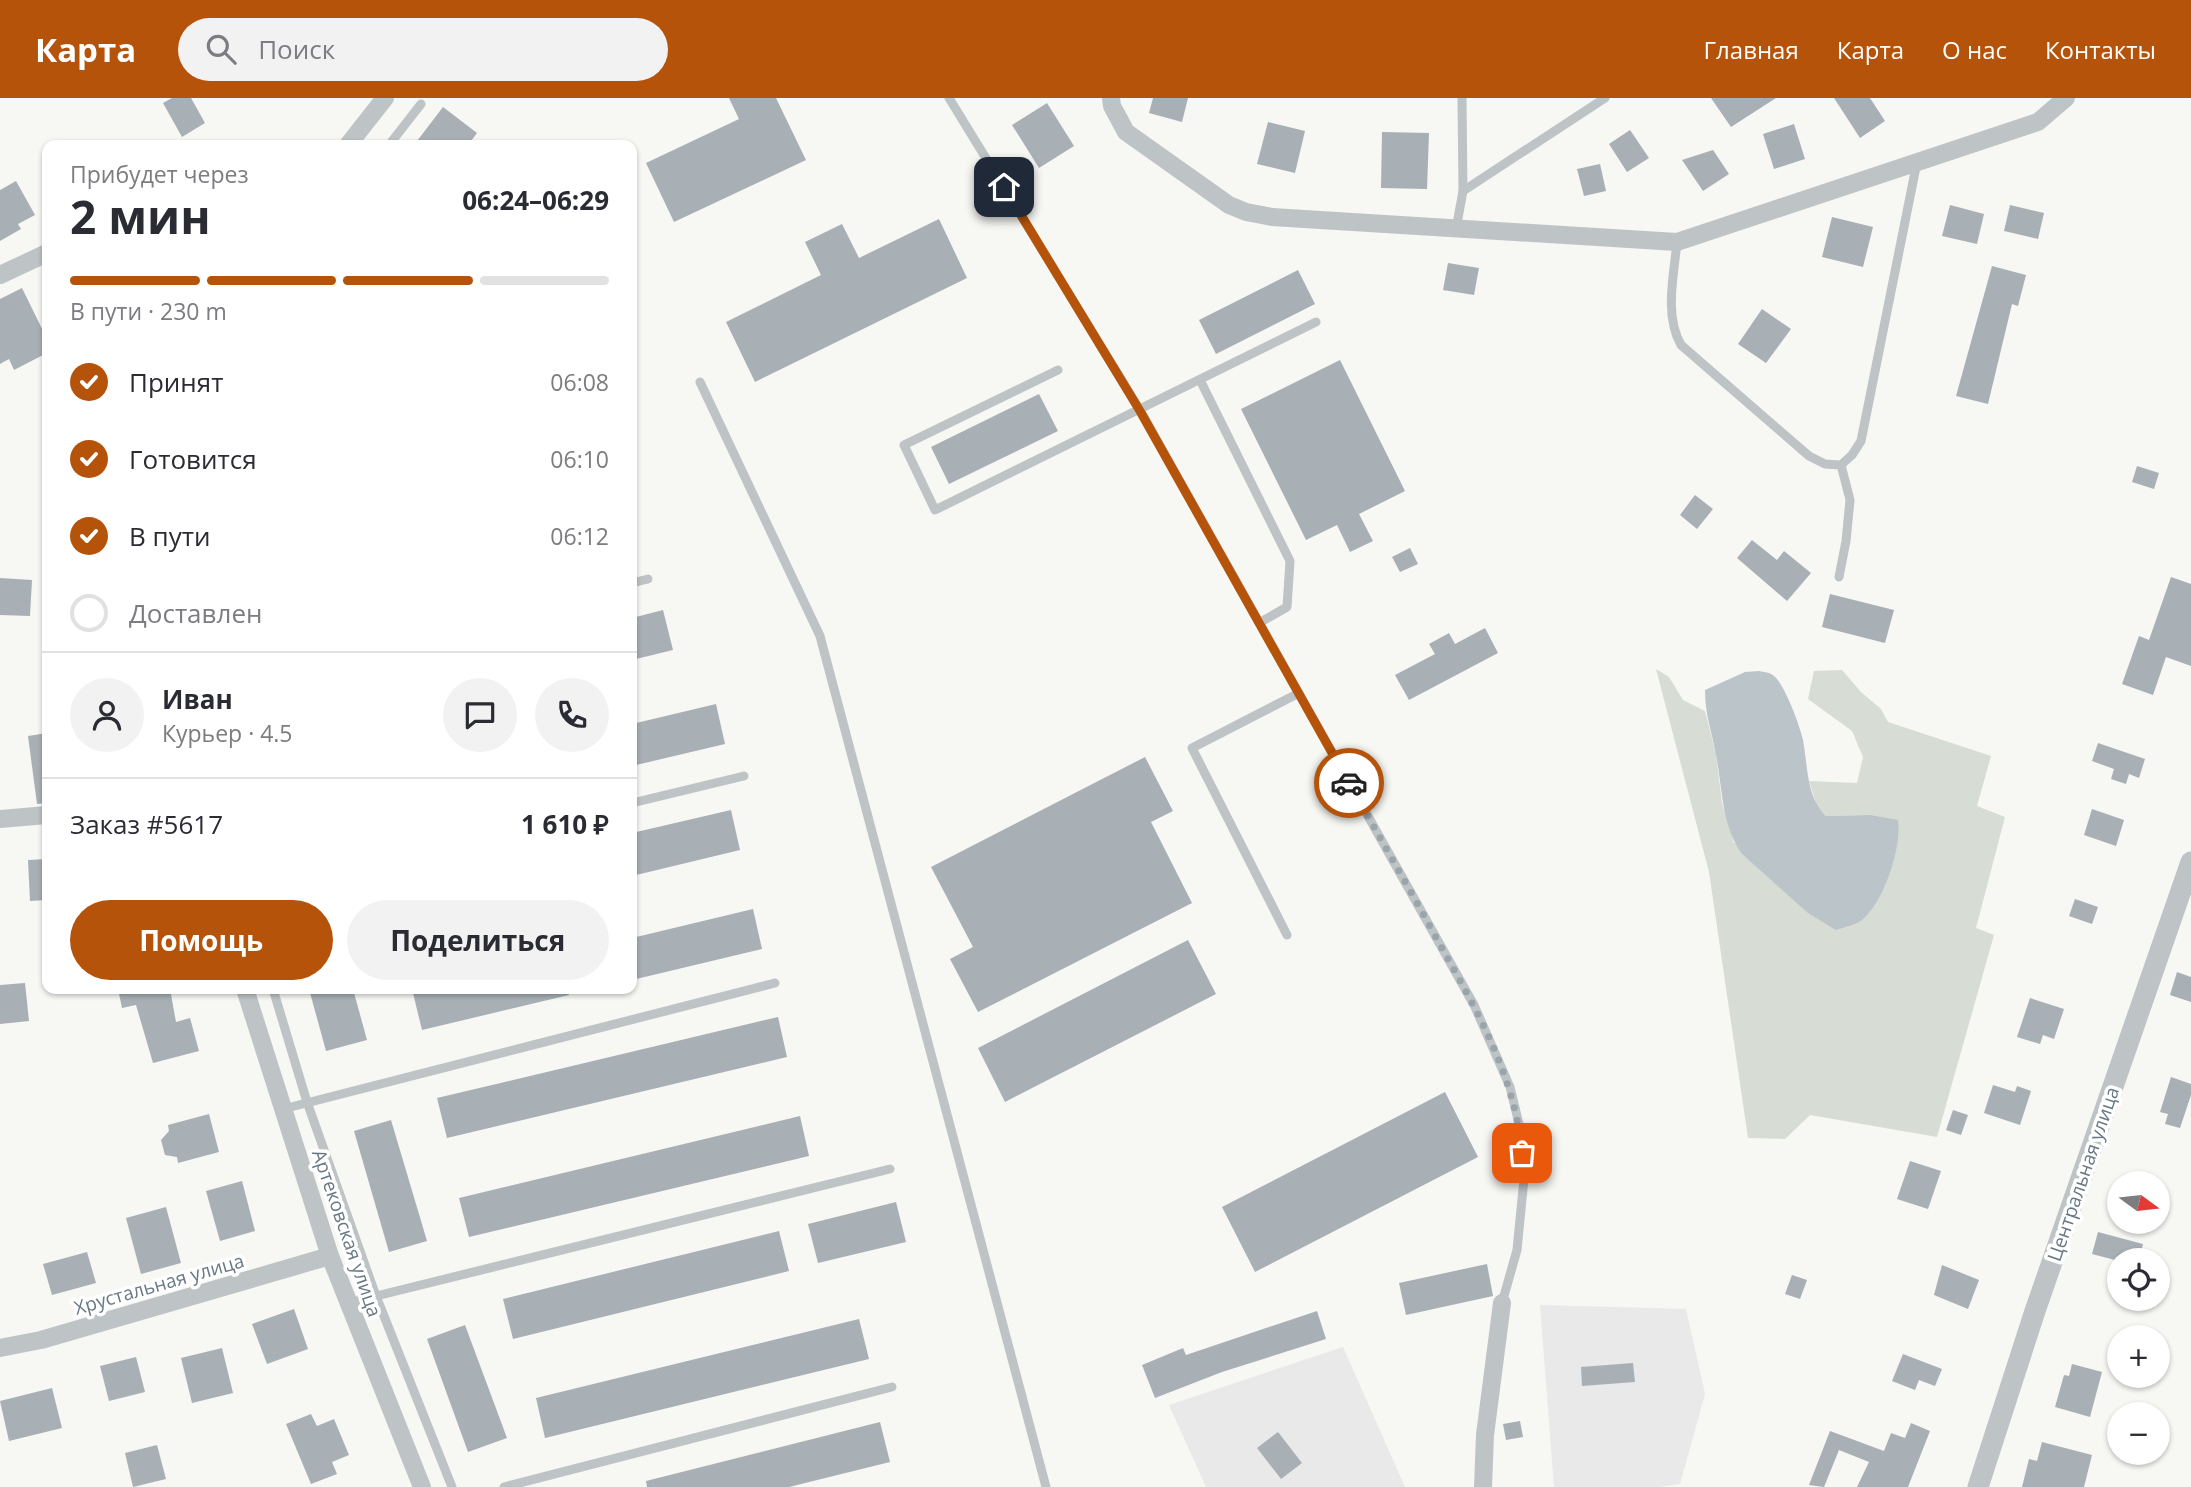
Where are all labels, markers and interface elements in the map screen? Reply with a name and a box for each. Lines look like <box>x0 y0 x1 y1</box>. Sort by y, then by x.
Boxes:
search box <box>178 18 668 81</box>
text: Карта <box>35 27 136 72</box>
icon: search <box>202 30 240 68</box>
text: Поиск <box>258 31 335 67</box>
text: Главная <box>1704 33 1799 66</box>
text: Карта <box>1837 33 1904 66</box>
text: О нас <box>1942 33 2007 66</box>
text: Контакты <box>2045 33 2156 66</box>
pin <box>974 157 1034 217</box>
text: Прибудет через <box>70 158 249 190</box>
icon: home <box>985 168 1023 206</box>
text: 06:24–06:29 <box>462 182 609 218</box>
text: 2 мин <box>70 185 211 247</box>
text: В пути · 230 m <box>70 295 227 327</box>
icon: check <box>70 363 108 401</box>
text: Принят <box>129 364 223 400</box>
text: 06:08 <box>550 366 609 398</box>
icon: check <box>70 440 108 478</box>
text: Готовится <box>129 441 257 477</box>
text: 06:10 <box>550 443 609 475</box>
icon: check <box>70 517 108 555</box>
text: В пути <box>129 518 210 554</box>
text: 06:12 <box>550 520 609 552</box>
text: Доставлен <box>129 595 262 631</box>
button: person <box>70 678 144 752</box>
button: chat <box>443 678 517 752</box>
button: phone <box>535 678 609 752</box>
text: Иван <box>162 681 233 717</box>
text: Курьер · 4.5 <box>162 717 293 749</box>
courier <box>1314 748 1384 818</box>
icon: car <box>1330 764 1368 802</box>
text: Заказ #5617 <box>70 806 223 842</box>
text: 1 610 ₽ <box>521 806 609 842</box>
button: Помощь <box>70 900 333 980</box>
button: Поделиться <box>347 900 609 980</box>
street label: Центральная улица <box>2041 1083 2125 1265</box>
pin <box>1492 1123 1552 1183</box>
icon: bag <box>1503 1134 1541 1172</box>
street label: Артековская улица <box>306 1146 388 1320</box>
north arrow <box>2107 1171 2170 1234</box>
map controls <box>2107 1171 2170 1465</box>
street label: Хрустальная улица <box>71 1247 247 1321</box>
button: locate <box>2107 1248 2170 1311</box>
button: + <box>2107 1325 2170 1388</box>
button: − <box>2107 1402 2170 1465</box>

